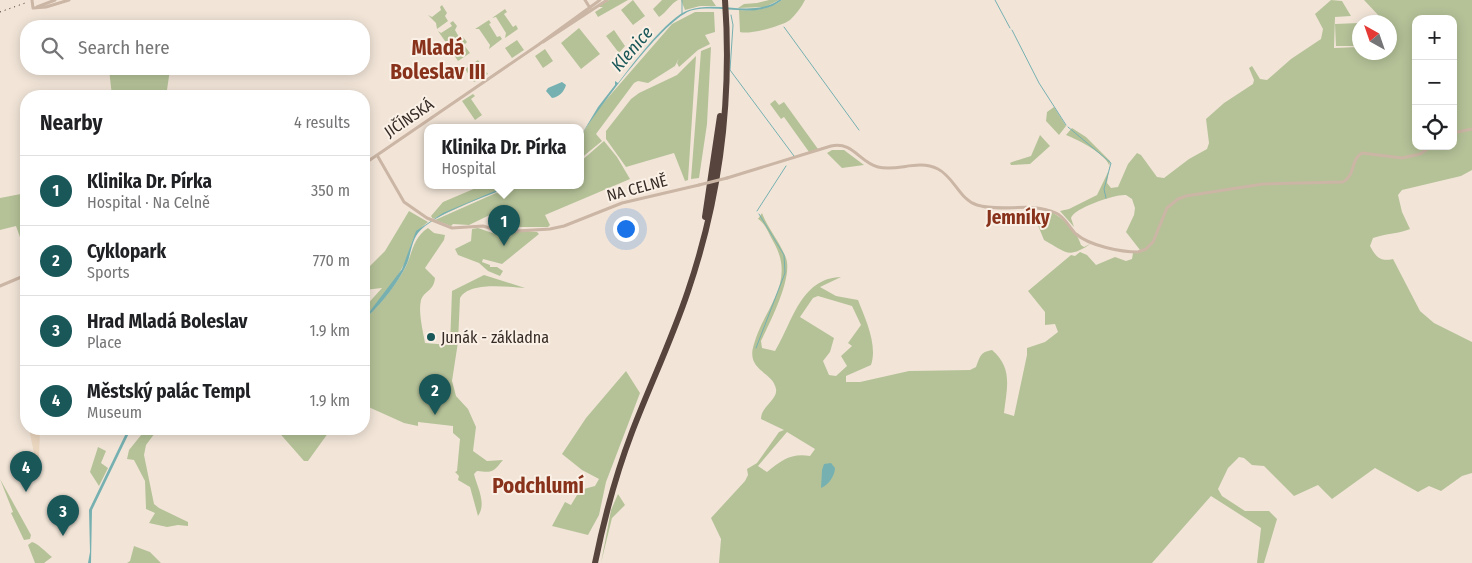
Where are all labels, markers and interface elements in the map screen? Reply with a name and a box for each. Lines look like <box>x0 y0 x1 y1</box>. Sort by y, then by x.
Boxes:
north arrow <box>1352 15 1397 60</box>
map controls <box>1412 15 1457 150</box>
button: + <box>1412 15 1457 60</box>
search box <box>20 20 370 75</box>
water label: Klenice <box>606 22 658 76</box>
icon: search <box>38 34 66 62</box>
district label: Mladá Boleslav III <box>390 35 486 85</box>
text: Search here <box>78 36 170 59</box>
button: − <box>1412 60 1457 105</box>
street label: JIČÍNSKÁ <box>380 93 438 141</box>
button: locate <box>1412 105 1457 150</box>
text: Nearby <box>40 110 102 136</box>
text: 4 results <box>294 113 350 132</box>
popup <box>424 124 584 189</box>
text: Klinika Dr. Pírka <box>442 136 566 159</box>
text: Hospital <box>442 159 496 178</box>
text: Klinika Dr. Pírka <box>87 170 212 193</box>
street label: NA CELNĚ <box>604 170 669 205</box>
text: 1 <box>53 181 59 200</box>
text: 350 m <box>311 181 350 200</box>
text: Hospital · Na Celně <box>87 193 210 212</box>
pin: 1 <box>488 205 520 246</box>
district label: Jemníky <box>985 206 1051 229</box>
your location <box>613 216 639 242</box>
text: Cyklopark <box>87 240 166 263</box>
text: 2 <box>52 251 60 270</box>
text: 770 m <box>313 251 350 270</box>
text: Sports <box>87 263 130 282</box>
text: Hrad Mladá Boleslav <box>87 310 248 333</box>
text: 3 <box>52 321 60 340</box>
text: 1.9 km <box>309 321 350 340</box>
place label: Junák - základna <box>441 328 549 347</box>
marker: Junák - základna <box>425 331 437 343</box>
text: Place <box>87 333 122 352</box>
pin: 2 <box>419 374 451 415</box>
text: Městský palác Templ <box>87 380 250 403</box>
text: 4 <box>52 391 60 410</box>
text: 1.9 km <box>309 391 350 410</box>
text: Museum <box>87 403 142 422</box>
pin: 4 <box>10 451 42 492</box>
district label: Podchlumí <box>492 473 584 499</box>
pin: 3 <box>47 495 79 536</box>

